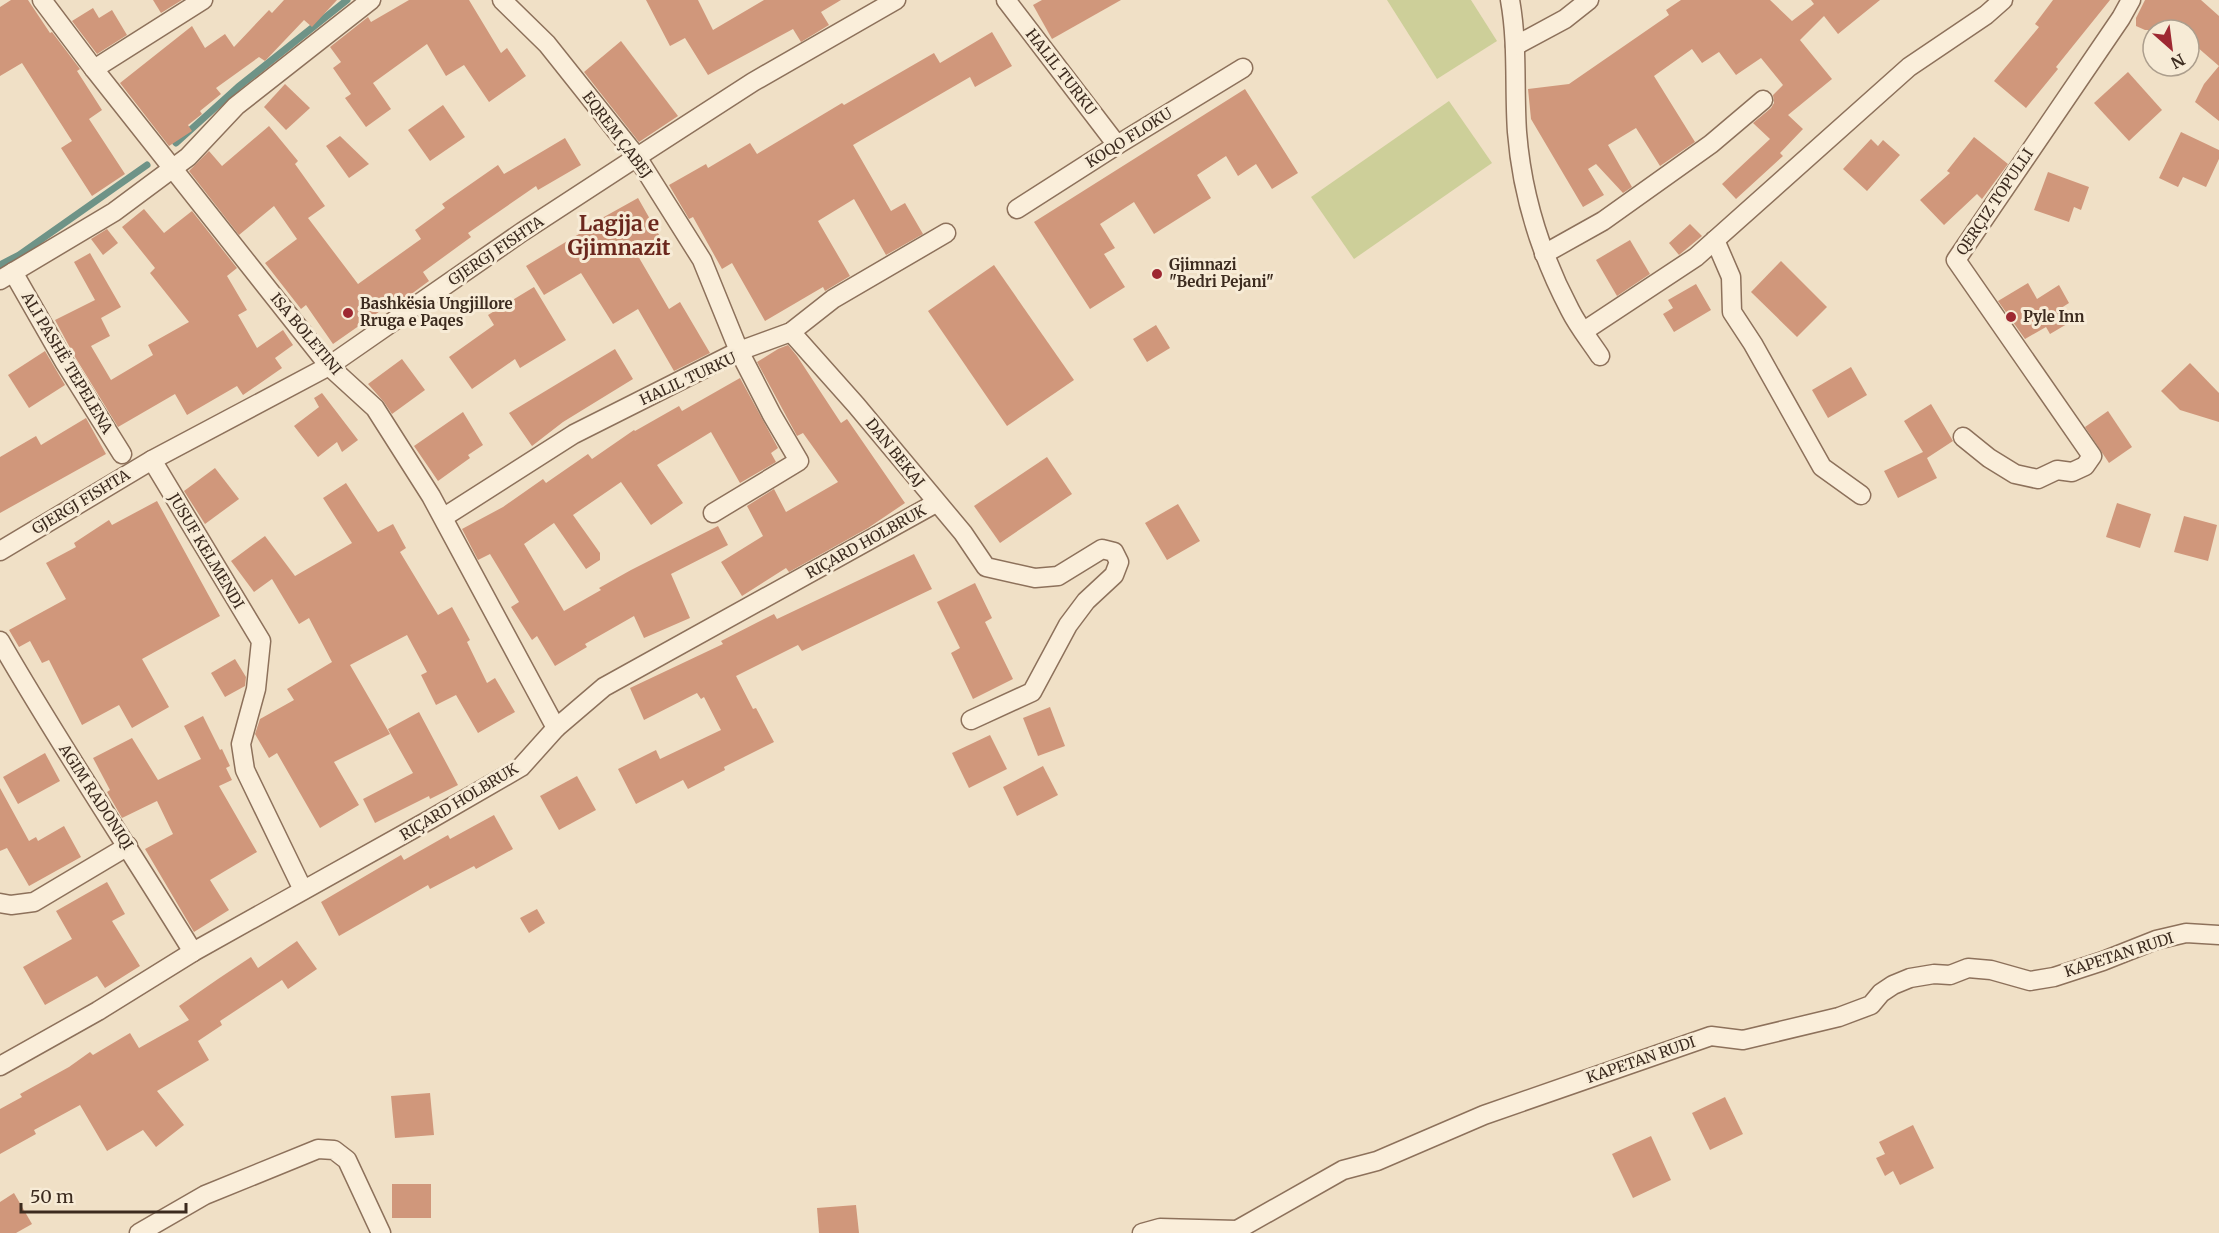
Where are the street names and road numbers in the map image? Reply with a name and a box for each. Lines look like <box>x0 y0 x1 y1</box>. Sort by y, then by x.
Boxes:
street label: HALIL TURKU <box>1022 25 1101 119</box>
street label: EQREM ÇABEJ <box>579 87 656 182</box>
street label: KOQO FLOKU <box>1082 103 1175 172</box>
street label: QERÇIZ TOPULLI <box>1952 145 2037 259</box>
street label: GJERGJ FISHTA <box>444 211 547 290</box>
street label: ALI PASHË TEPELENA <box>17 288 117 437</box>
street label: ISA BOLETINI <box>267 289 346 379</box>
street label: HALIL TURKU <box>636 348 739 409</box>
street label: DAN BEKAJ <box>862 414 929 491</box>
street label: GJERGJ FISHTA <box>28 465 134 538</box>
street label: JUSUF KELMENDI <box>164 489 248 612</box>
street label: RIÇARD HOLBRUK <box>802 501 929 583</box>
street label: AGIM RADONIQI <box>55 740 138 853</box>
street label: RIÇARD HOLBRUK <box>396 759 522 844</box>
street label: KAPETAN RUDI <box>2062 928 2176 981</box>
street label: KAPETAN RUDI <box>1584 1032 1698 1087</box>

